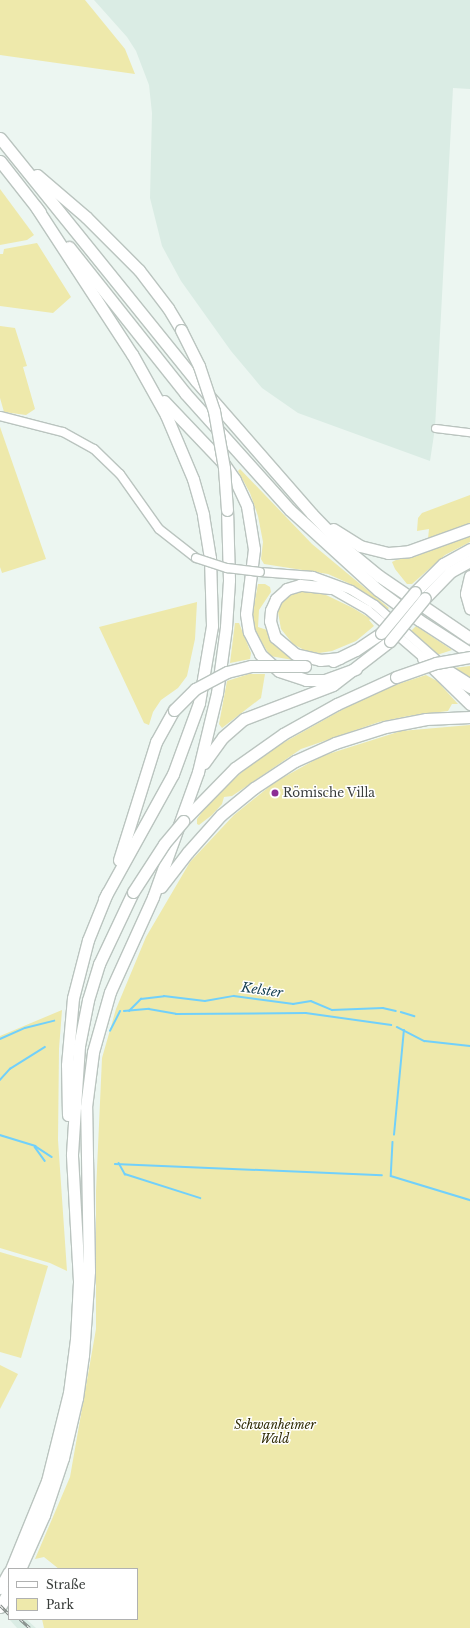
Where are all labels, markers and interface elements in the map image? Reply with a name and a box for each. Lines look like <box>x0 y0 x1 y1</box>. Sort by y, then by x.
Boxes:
place label: Römische Villa <box>283 786 375 800</box>
marker: Römische Villa <box>270 788 280 798</box>
water label: Kelster <box>240 980 284 1002</box>
park label: Schwanheimer Wald <box>234 1418 316 1446</box>
legend <box>8 1568 138 1620</box>
text: Straße <box>46 1577 86 1592</box>
text: Park <box>46 1597 74 1612</box>

